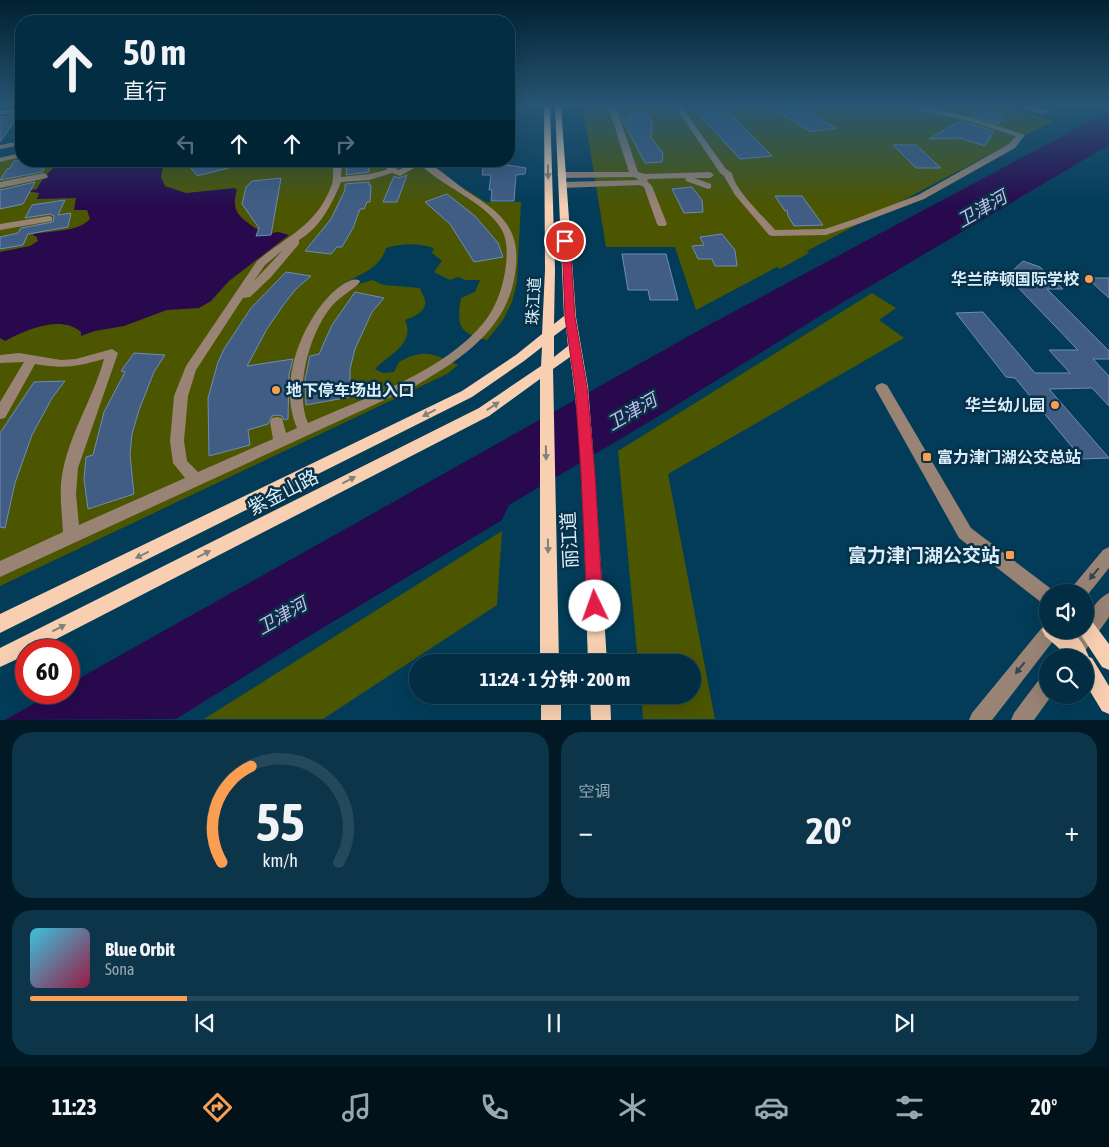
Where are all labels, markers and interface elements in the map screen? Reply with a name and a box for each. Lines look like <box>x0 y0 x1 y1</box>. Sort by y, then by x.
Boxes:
text: 50 m <box>123 32 186 72</box>
icon: ahead <box>40 35 105 100</box>
text: 直行 <box>123 78 167 104</box>
icon: left <box>172 130 200 158</box>
icon: ahead <box>225 130 253 158</box>
icon: ahead <box>278 130 306 158</box>
icon: right <box>331 130 359 158</box>
one-way arrow <box>544 164 552 180</box>
water label: 卫津河 <box>953 184 1013 231</box>
pin <box>544 220 586 262</box>
icon: arrive <box>551 227 579 255</box>
place label: 华兰萨顿国际学校 <box>951 270 1080 288</box>
marker: 华兰萨顿国际学校 <box>1083 273 1095 285</box>
street label: 珠江道 <box>523 277 543 325</box>
place label: 地下停车场出入口 <box>286 381 414 399</box>
marker: 地下停车场出入口 <box>270 384 282 396</box>
water label: 卫津河 <box>603 387 663 434</box>
place label: 华兰幼儿园 <box>965 396 1045 414</box>
marker: 华兰幼儿园 <box>1049 399 1061 411</box>
one-way arrow <box>486 401 500 410</box>
one-way arrow <box>422 409 436 417</box>
one-way arrow <box>543 445 551 461</box>
place label: 富力津门湖公交总站 <box>937 448 1081 466</box>
marker: 富力津门湖公交总站 <box>921 451 933 463</box>
street label: 紫金山路 <box>244 465 322 519</box>
one-way arrow <box>341 476 356 484</box>
street label: 丽江道 <box>557 511 581 569</box>
one-way arrow <box>544 539 552 555</box>
place label: 富力津门湖公交站 <box>848 544 1000 566</box>
marker: 富力津门湖公交站 <box>1004 549 1016 561</box>
one-way arrow <box>197 550 211 558</box>
one-way arrow <box>135 551 149 559</box>
one-way arrow <box>1088 567 1099 580</box>
position arrow <box>568 579 620 631</box>
map controls <box>1039 584 1094 704</box>
button: sound <box>1039 584 1094 639</box>
water label: 卫津河 <box>253 591 313 638</box>
one-way arrow <box>52 624 66 632</box>
speed limit sign: 60 <box>15 639 80 704</box>
button: search <box>1039 649 1094 704</box>
one-way arrow <box>1015 661 1026 674</box>
text: 11:24 · 1 分钟 · 200 m <box>480 668 630 690</box>
text: 空调 <box>579 782 611 800</box>
text: 55 <box>256 792 305 852</box>
text: 20° <box>806 809 852 852</box>
text: − <box>579 815 593 847</box>
text: + <box>1064 815 1079 847</box>
text: km/h <box>263 850 298 871</box>
text: Blue Orbit <box>105 938 175 960</box>
text: Sona <box>105 960 134 978</box>
icon: previous <box>191 1009 219 1037</box>
icon: pause <box>540 1009 568 1037</box>
icon: next <box>890 1009 918 1037</box>
icon: directions <box>200 1090 235 1125</box>
icon: music <box>339 1090 374 1125</box>
icon: phone <box>477 1090 512 1125</box>
icon: climate <box>615 1090 650 1125</box>
icon: car <box>754 1090 789 1125</box>
icon: filters <box>892 1090 927 1125</box>
text: 11:23 <box>52 1094 97 1120</box>
text: 20° <box>1030 1094 1057 1120</box>

